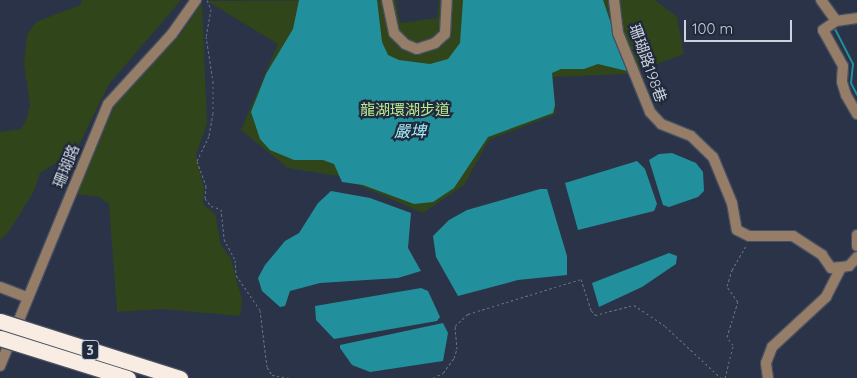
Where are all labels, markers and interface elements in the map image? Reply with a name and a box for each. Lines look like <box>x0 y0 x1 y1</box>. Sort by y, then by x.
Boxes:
scale bar <box>687 10 794 42</box>
text: 100 m <box>692 19 733 38</box>
street label: 珊瑚路198巷 <box>626 21 670 105</box>
park label: 龍湖環湖步道 <box>360 101 450 119</box>
water label: 嚴埤 <box>394 121 426 141</box>
street label: 珊瑚路 <box>49 142 83 190</box>
road number: 3 <box>80 338 100 362</box>

